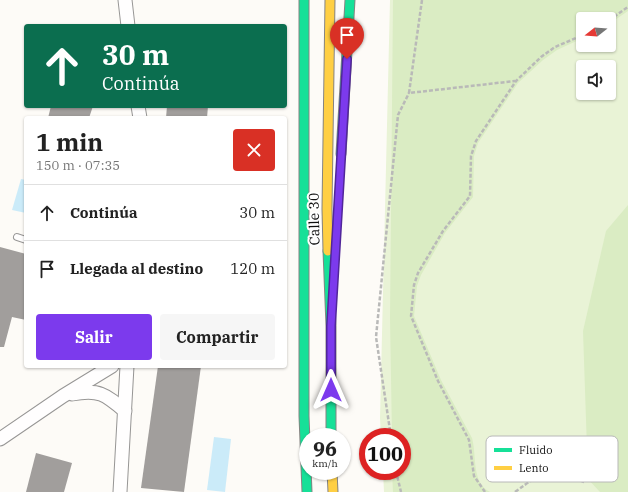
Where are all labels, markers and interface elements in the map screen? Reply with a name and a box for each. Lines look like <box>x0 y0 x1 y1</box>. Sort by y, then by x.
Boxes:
north arrow <box>576 12 616 52</box>
map controls <box>576 12 616 100</box>
pin <box>330 18 364 59</box>
icon: arrive <box>336 24 358 46</box>
text: 30 m <box>102 36 169 73</box>
icon: ahead <box>36 40 88 92</box>
button: sound <box>576 60 616 100</box>
text: Continúa <box>102 72 180 95</box>
text: 1 min <box>36 126 103 158</box>
button: close <box>233 129 275 171</box>
text: 150 m · 07:35 <box>36 157 120 174</box>
street label: Calle 30 <box>305 193 323 245</box>
icon: ahead <box>36 202 58 224</box>
text: Continúa <box>70 203 137 222</box>
text: 30 m <box>239 203 275 222</box>
icon: arrive <box>36 258 58 280</box>
text: Llegada al destino <box>70 259 203 278</box>
text: 120 m <box>230 259 275 278</box>
button: Salir <box>36 314 152 360</box>
button: Compartir <box>160 314 275 360</box>
position arrow <box>310 369 352 411</box>
speed limit sign: 100 <box>359 428 411 480</box>
text: 96 <box>313 435 337 462</box>
legend <box>486 436 618 482</box>
text: Fluido <box>519 443 552 457</box>
text: km/h <box>312 457 338 470</box>
text: Lento <box>519 461 549 475</box>

